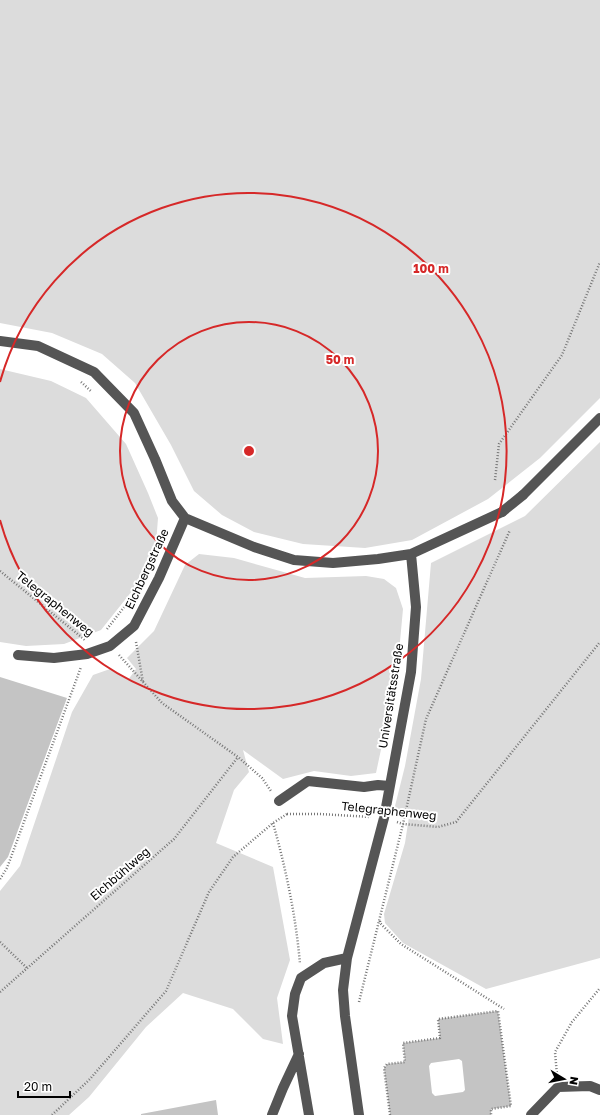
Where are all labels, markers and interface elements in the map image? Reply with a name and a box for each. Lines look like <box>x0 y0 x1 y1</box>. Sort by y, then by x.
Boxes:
text: 100 m <box>413 261 449 276</box>
text: 50 m <box>326 352 354 367</box>
centre of rings <box>242 444 256 458</box>
street label: Eichbergstraße <box>121 526 172 611</box>
street label: Telegraphenweg <box>13 568 97 640</box>
street label: Universitätsstraße <box>375 642 406 749</box>
street label: Telegraphenweg <box>341 798 437 823</box>
street label: Eichbühlweg <box>87 844 153 904</box>
north arrow <box>544 1059 584 1099</box>
scale bar <box>18 1073 70 1099</box>
text: N <box>567 1076 581 1086</box>
text: 20 m <box>24 1079 52 1094</box>

